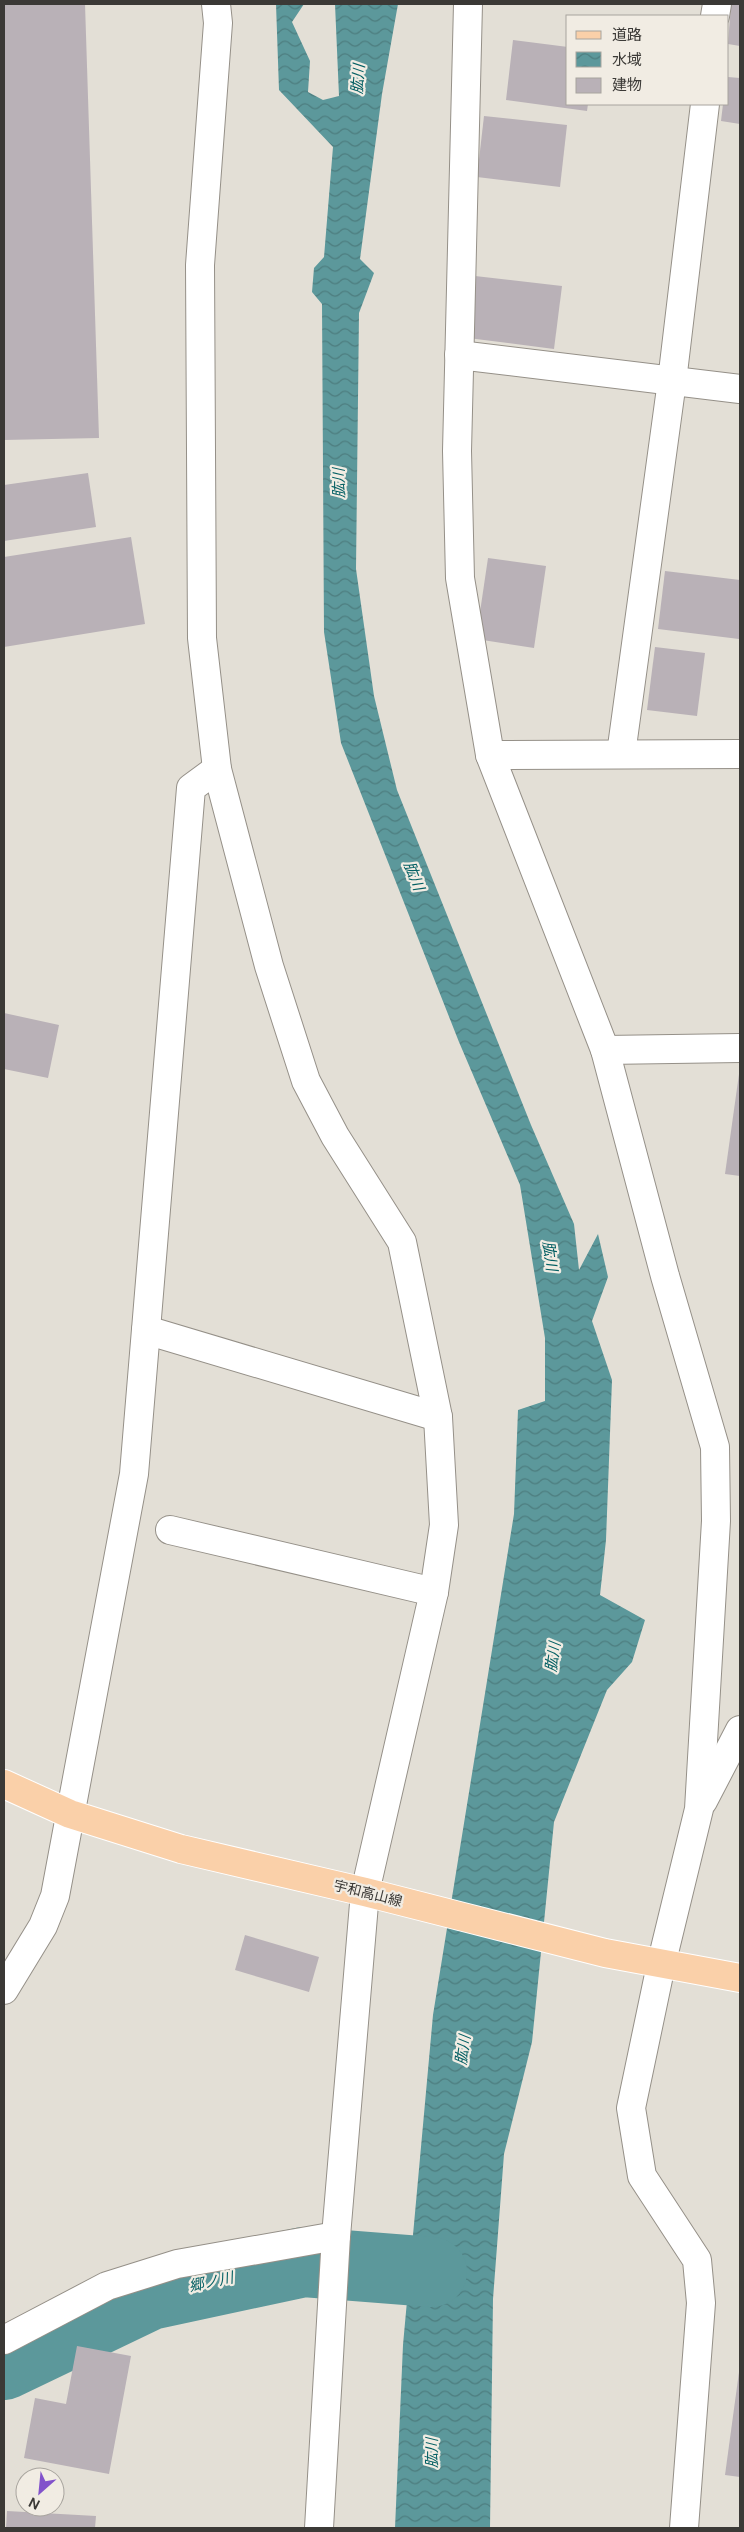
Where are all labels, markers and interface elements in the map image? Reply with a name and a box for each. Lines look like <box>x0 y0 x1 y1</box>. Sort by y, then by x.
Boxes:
legend <box>566 15 729 105</box>
text: 道路 <box>612 25 642 45</box>
text: 水域 <box>612 50 642 70</box>
water label: 肱川 <box>347 61 369 95</box>
text: 建物 <box>612 75 642 95</box>
water label: 肱川 <box>329 466 349 498</box>
water label: 肱川 <box>399 858 430 896</box>
water label: 肱川 <box>538 1240 562 1274</box>
water label: 肱川 <box>541 1639 565 1673</box>
street label: 宇和高山線 <box>332 1876 404 1910</box>
water label: 肱川 <box>451 2032 475 2066</box>
water label: 郷ノ川 <box>187 2267 237 2296</box>
water label: 肱川 <box>422 2436 442 2468</box>
north arrow <box>15 2467 65 2517</box>
text: N <box>25 2493 43 2514</box>

